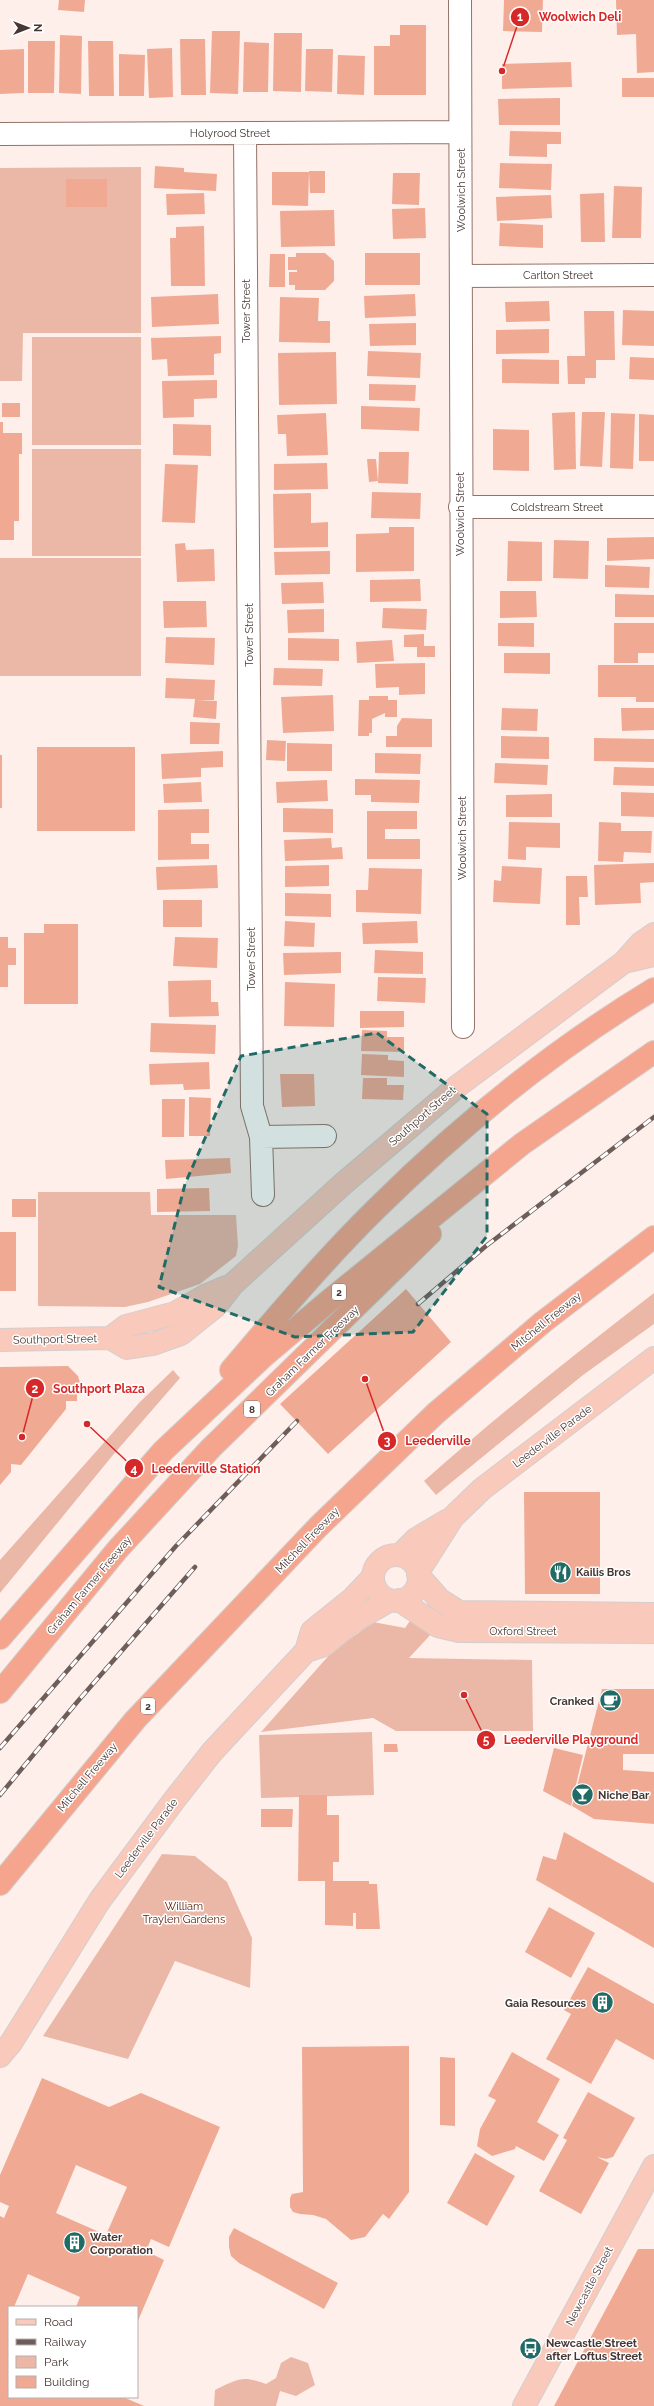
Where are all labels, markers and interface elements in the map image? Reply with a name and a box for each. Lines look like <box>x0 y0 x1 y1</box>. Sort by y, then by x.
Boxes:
callout: Woolwich Deli <box>510 5 629 29</box>
north arrow <box>8 8 48 48</box>
text: 1 <box>517 10 523 24</box>
text: Woolwich Deli <box>539 10 621 24</box>
text: N <box>31 24 44 32</box>
street label: Holyrood Street <box>190 127 270 140</box>
street label: Woolwich Street <box>455 148 468 232</box>
street label: Carlton Street <box>523 269 593 282</box>
street label: Tower Street <box>240 279 253 343</box>
street label: Woolwich Street <box>454 472 467 556</box>
street label: Coldstream Street <box>511 501 604 514</box>
street label: Tower Street <box>243 603 256 667</box>
street label: Woolwich Street <box>456 796 469 880</box>
street label: Tower Street <box>245 927 258 991</box>
street label: Southport Street <box>386 1084 459 1149</box>
road number: 2 <box>332 1284 346 1300</box>
street label: Mitchell Freeway <box>509 1289 584 1354</box>
street label: Graham Farmer Freeway <box>263 1303 362 1399</box>
street label: Southport Street <box>13 1332 97 1347</box>
callout: Southport Plaza <box>25 1376 153 1400</box>
text: 2 <box>32 1382 39 1396</box>
text: Southport Plaza <box>53 1382 145 1396</box>
road number: 8 <box>244 1401 260 1417</box>
street label: Leederville Parade <box>510 1402 595 1470</box>
callout: Leederville <box>377 1429 478 1453</box>
text: 3 <box>384 1434 391 1448</box>
text: Leederville <box>405 1434 471 1448</box>
callout: Leederville Station <box>124 1456 269 1480</box>
text: 4 <box>131 1462 138 1476</box>
text: Leederville Station <box>151 1462 261 1476</box>
street label: Mitchell Freeway <box>273 1505 342 1576</box>
street label: Graham Farmer Freeway <box>44 1533 134 1637</box>
restaurant icon: Kailis Bros <box>547 1559 573 1585</box>
place label: Kailis Bros <box>576 1566 631 1579</box>
street label: Oxford Street <box>489 1625 557 1638</box>
cafe icon: Cranked <box>597 1688 623 1714</box>
place label: Cranked <box>550 1695 594 1708</box>
road number: 2 <box>141 1698 155 1714</box>
callout: Leederville Playground <box>476 1728 647 1752</box>
text: 5 <box>483 1733 490 1747</box>
text: Leederville Playground <box>504 1733 638 1747</box>
street label: Mitchell Freeway <box>55 1740 120 1814</box>
bar icon: Niche Bar <box>569 1782 595 1808</box>
place label: Niche Bar <box>598 1789 650 1802</box>
street label: Leederville Parade <box>112 1796 181 1880</box>
park label: William Traylen Gardens <box>143 1900 225 1926</box>
building icon: Gaia Resources <box>589 1990 615 2016</box>
place label: Gaia Resources <box>505 1997 587 2010</box>
building icon: Water Corporation <box>62 2230 88 2256</box>
place label: Water Corporation <box>90 2231 153 2257</box>
street label: Newcastle Street <box>563 2244 616 2328</box>
legend <box>8 2306 138 2398</box>
text: Road <box>44 2315 73 2329</box>
text: Railway <box>44 2335 87 2349</box>
bus stop icon: Newcastle Street after Loftus Street <box>518 2336 544 2362</box>
place label: Newcastle Street after Loftus Street <box>546 2337 643 2363</box>
text: Park <box>44 2355 69 2369</box>
text: Building <box>44 2375 90 2389</box>

